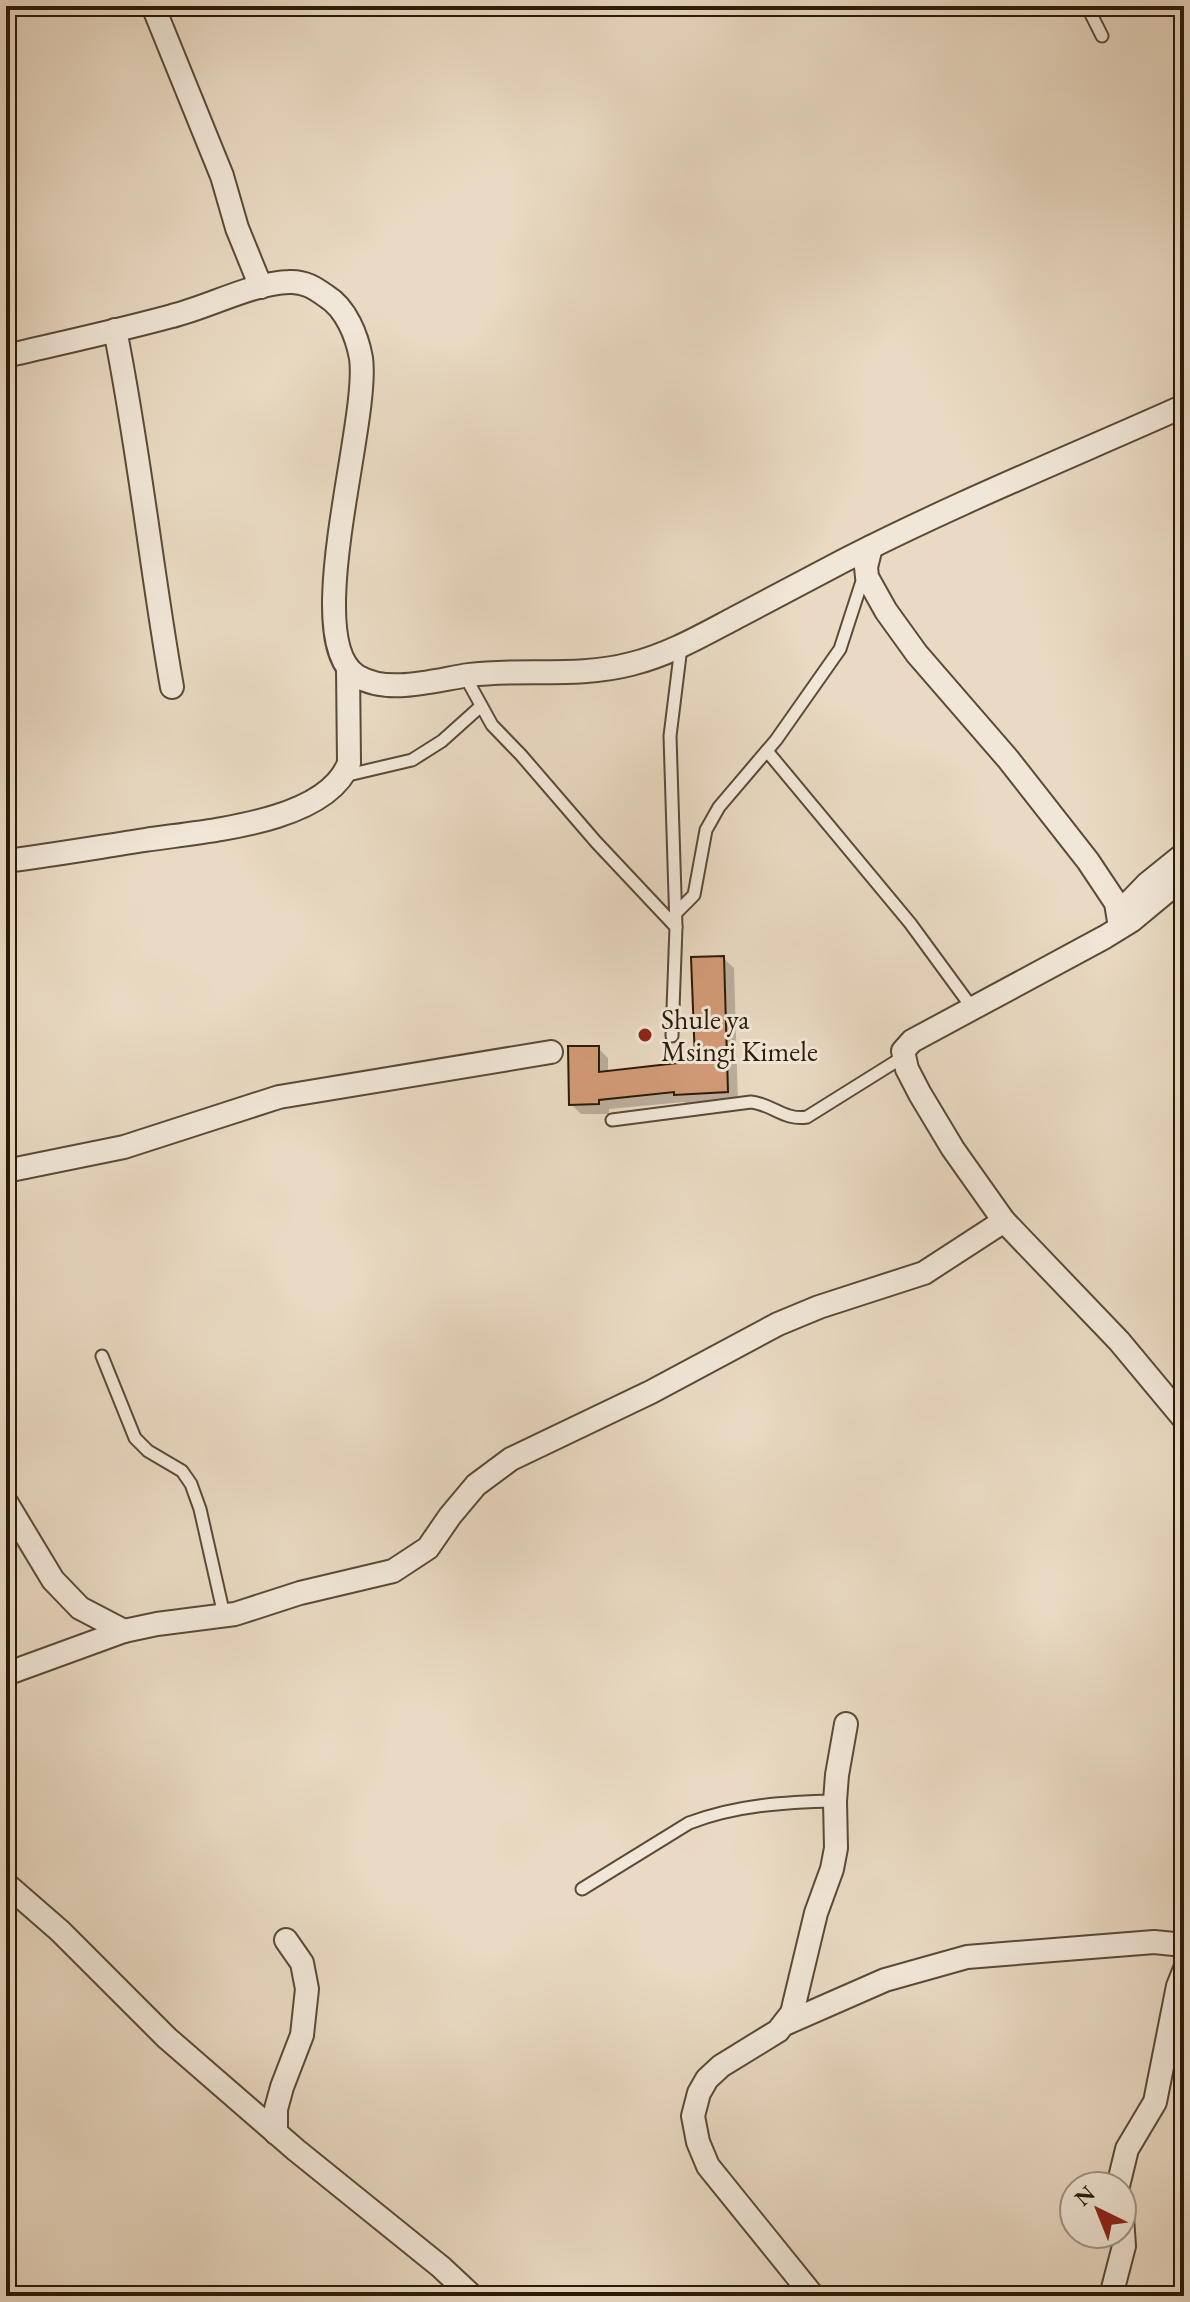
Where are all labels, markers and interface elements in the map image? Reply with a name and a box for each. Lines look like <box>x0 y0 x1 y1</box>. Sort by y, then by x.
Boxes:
place label: Shule ya Msingi Kimele <box>661 1001 818 1069</box>
marker: Shule ya Msingi Kimele <box>636 1026 654 1044</box>
north arrow <box>1058 2170 1138 2250</box>
text: N <box>1068 2179 1101 2212</box>

